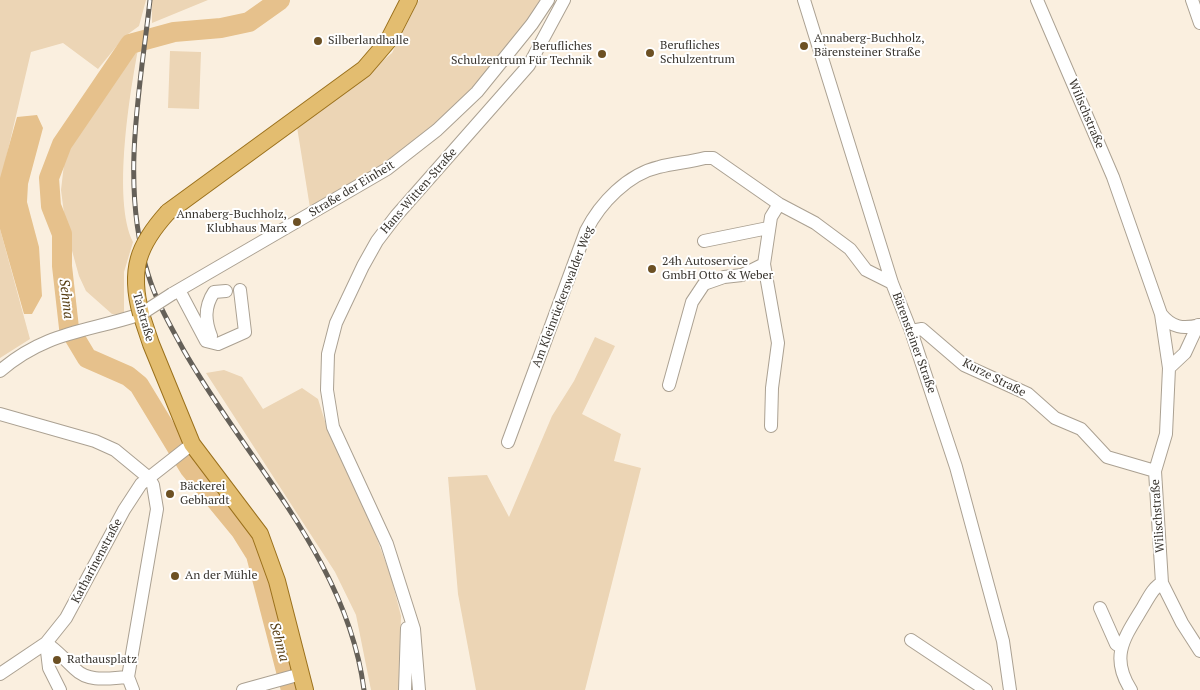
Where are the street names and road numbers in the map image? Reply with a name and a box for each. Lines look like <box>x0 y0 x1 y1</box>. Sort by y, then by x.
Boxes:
street label: Wilischstraße <box>1065 77 1107 151</box>
street label: Hans-Witten-Straße <box>378 145 460 237</box>
street label: Straße der Einheit <box>307 158 397 220</box>
street label: Am Kleinrückerswalder Weg <box>529 224 597 370</box>
street label: Talstraße <box>129 291 157 343</box>
street label: Bärensteiner Straße <box>889 291 939 395</box>
street label: Kurze Straße <box>960 356 1028 400</box>
street label: Wilischstraße <box>1148 479 1168 553</box>
street label: Katharinenstraße <box>69 516 125 606</box>

